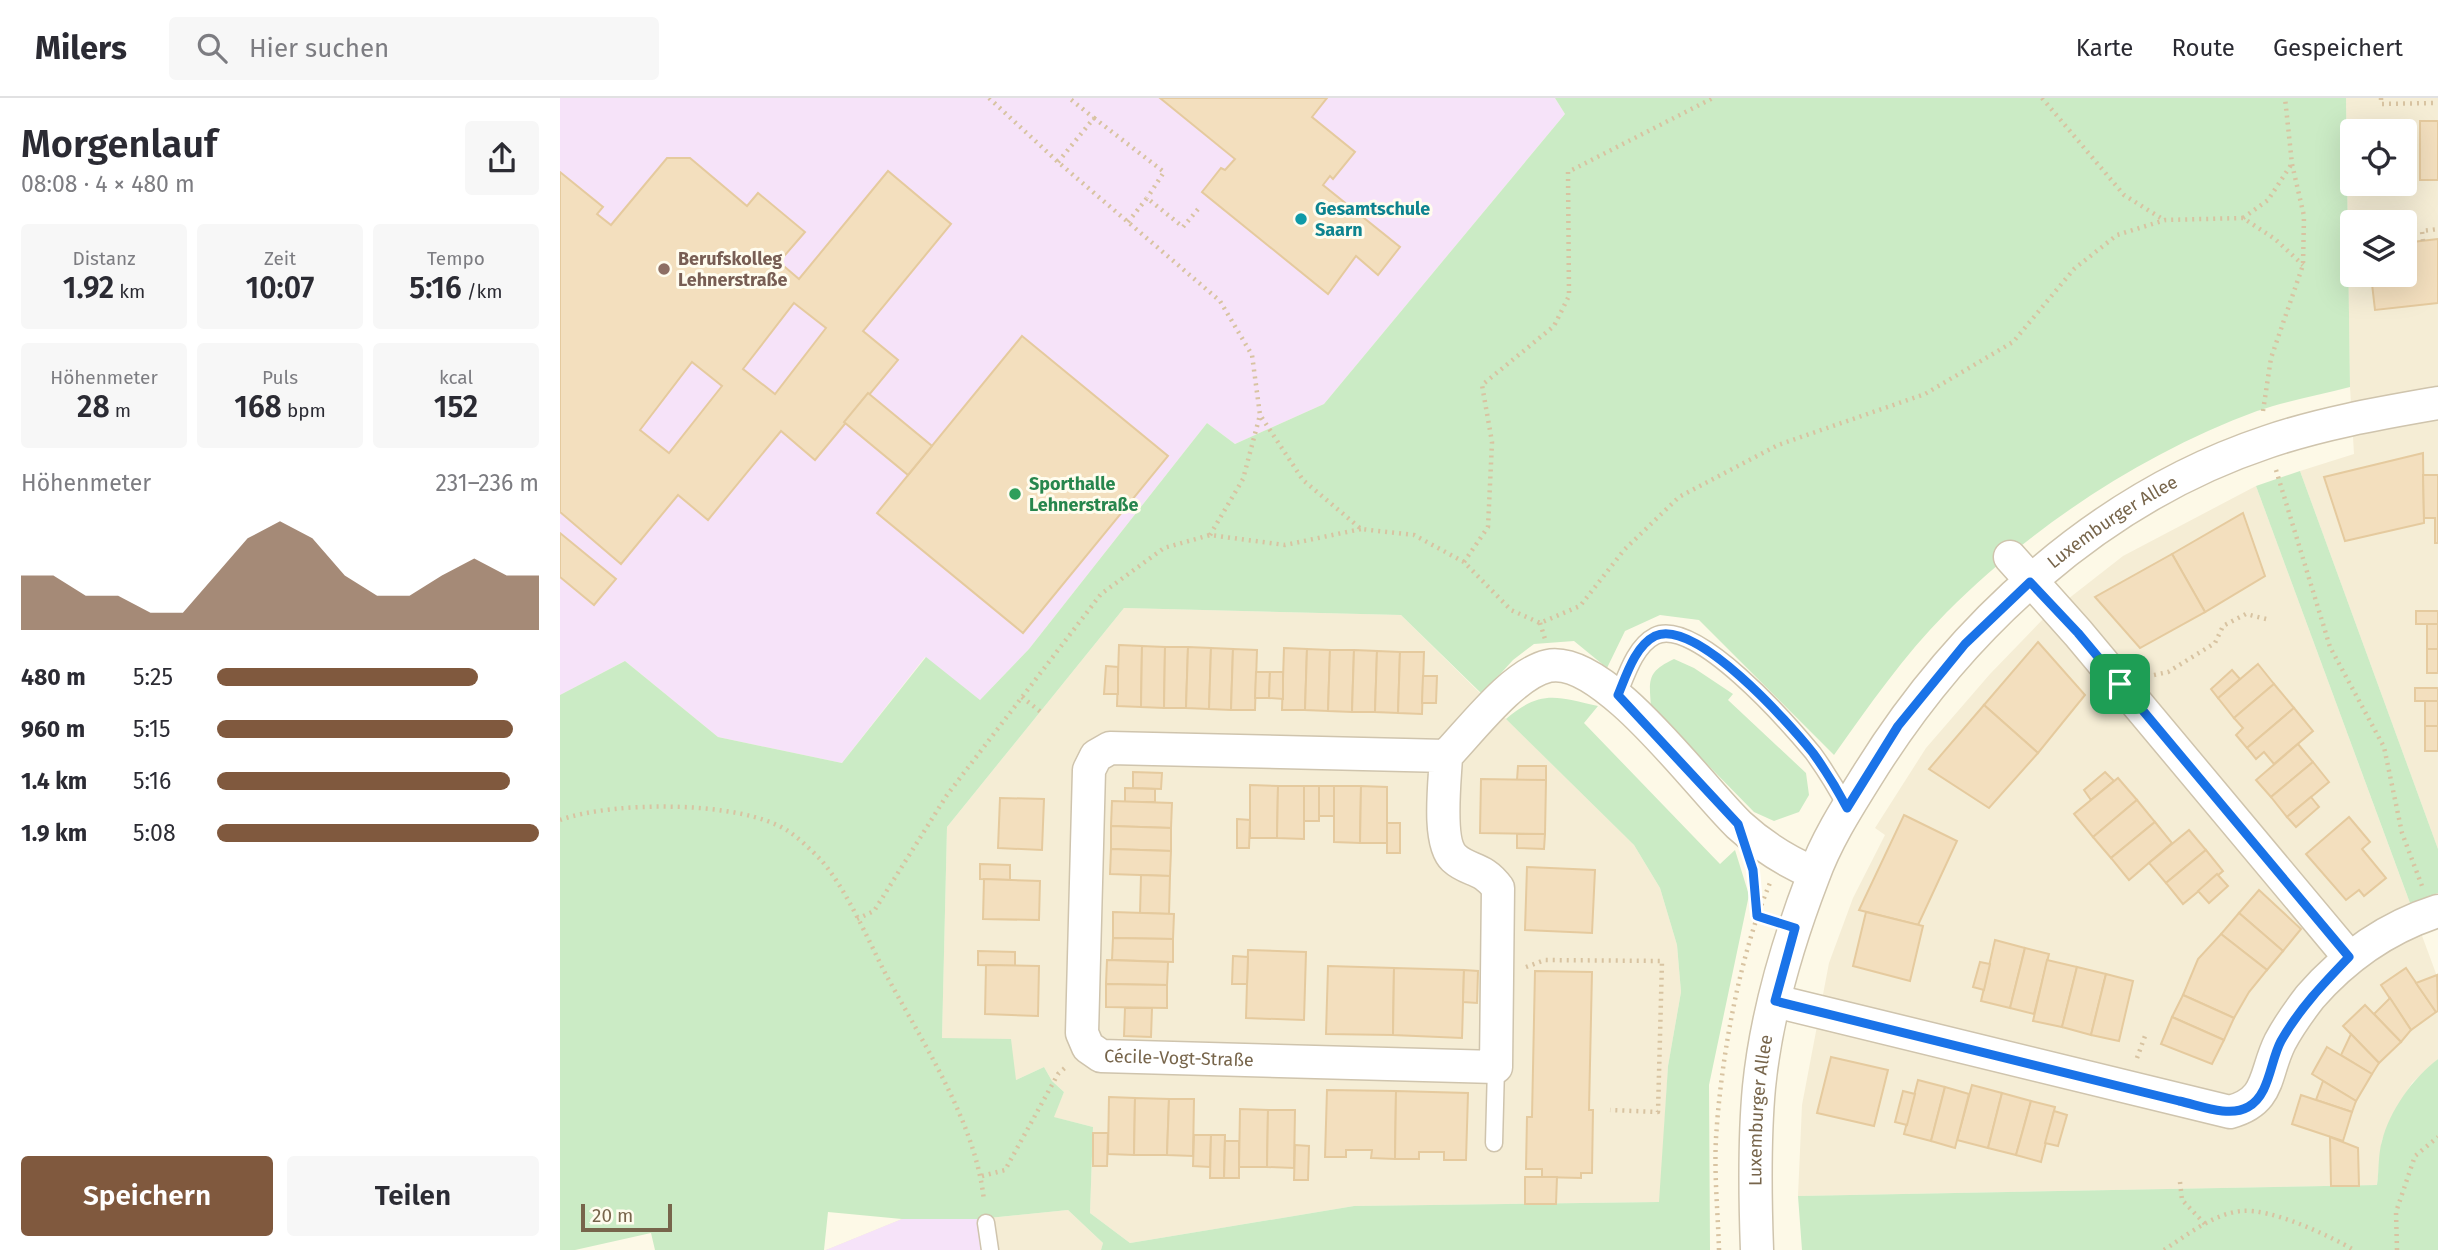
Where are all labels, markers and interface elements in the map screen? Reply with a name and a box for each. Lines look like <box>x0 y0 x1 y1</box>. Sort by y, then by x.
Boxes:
search box <box>169 17 659 80</box>
text: Milers <box>35 28 127 68</box>
icon: search <box>193 29 231 67</box>
text: Hier suchen <box>249 33 389 64</box>
text: Karte <box>2076 34 2133 62</box>
text: Route <box>2171 34 2235 62</box>
text: Gespeichert <box>2273 34 2403 62</box>
map controls <box>2340 119 2417 287</box>
button: locate <box>2340 119 2417 196</box>
text: Morgenlauf <box>21 121 217 167</box>
button: share <box>465 121 539 195</box>
text: 08:08 · 4 × 480 m <box>21 170 195 198</box>
place label: Gesamtschule Saarn <box>1315 198 1430 241</box>
button: layers <box>2340 210 2417 287</box>
marker: Gesamtschule Saarn <box>1293 211 1309 227</box>
text: Distanz <box>73 247 135 270</box>
text: Zeit <box>264 247 296 270</box>
text: Tempo <box>427 247 485 270</box>
place label: Berufskolleg Lehnerstraße <box>678 248 787 291</box>
marker: Berufskolleg Lehnerstraße <box>656 261 672 277</box>
text: 1.92 <box>63 270 114 306</box>
text: 10:07 <box>246 270 314 306</box>
text: 5:16 <box>409 270 462 306</box>
text: km <box>114 280 145 303</box>
text: /km <box>462 280 503 303</box>
text: Höhenmeter <box>50 366 158 389</box>
text: Puls <box>262 366 298 389</box>
text: kcal <box>439 366 473 389</box>
text: 28 <box>77 389 110 425</box>
text: 168 <box>234 389 282 425</box>
text: 152 <box>434 389 478 425</box>
text: m <box>110 399 131 422</box>
text: bpm <box>282 399 326 422</box>
text: Höhenmeter <box>21 469 151 497</box>
text: 231–236 m <box>436 469 539 497</box>
street label: Luxemburger Allee <box>2043 471 2181 573</box>
place label: Sporthalle Lehnerstraße <box>1029 473 1138 516</box>
marker: Sporthalle Lehnerstraße <box>1007 486 1023 502</box>
pin <box>2090 654 2150 714</box>
text: 480 m <box>21 663 86 691</box>
text: 5:25 <box>133 663 173 691</box>
icon: arrive <box>2101 665 2139 703</box>
text: 960 m <box>21 715 85 743</box>
text: 5:15 <box>133 715 171 743</box>
text: 1.4 km <box>21 767 87 795</box>
text: 5:16 <box>133 767 171 795</box>
text: 1.9 km <box>21 819 87 847</box>
text: 5:08 <box>133 819 176 847</box>
street label: Luxemburger Allee <box>1744 1033 1777 1186</box>
street label: Cécile-Vogt-Straße <box>1104 1045 1254 1071</box>
button: Speichern <box>21 1156 273 1236</box>
button: Teilen <box>287 1156 539 1236</box>
scale bar <box>581 1201 672 1233</box>
text: 20 m <box>592 1204 633 1227</box>

